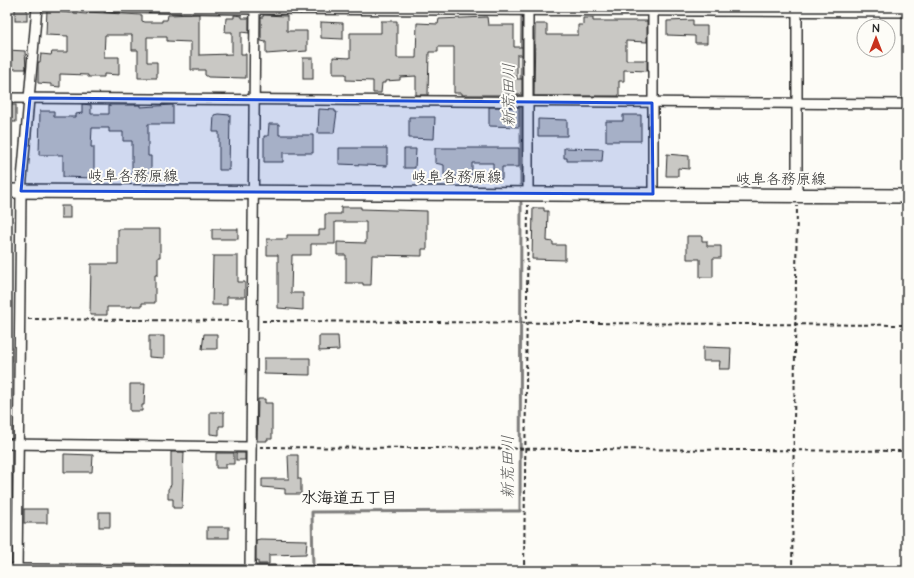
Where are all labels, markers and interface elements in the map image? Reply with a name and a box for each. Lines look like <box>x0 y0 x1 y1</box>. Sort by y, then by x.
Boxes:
north arrow <box>856 18 896 58</box>
text: N <box>873 21 880 36</box>
water label: 新荒田川 <box>498 63 520 127</box>
street label: 岐阜各務原線 <box>88 166 178 187</box>
street label: 岐阜各務原線 <box>412 167 502 188</box>
street label: 岐阜各務原線 <box>736 169 826 190</box>
water label: 新荒田川 <box>497 435 519 499</box>
district label: 水海道五丁目 <box>301 487 397 509</box>

